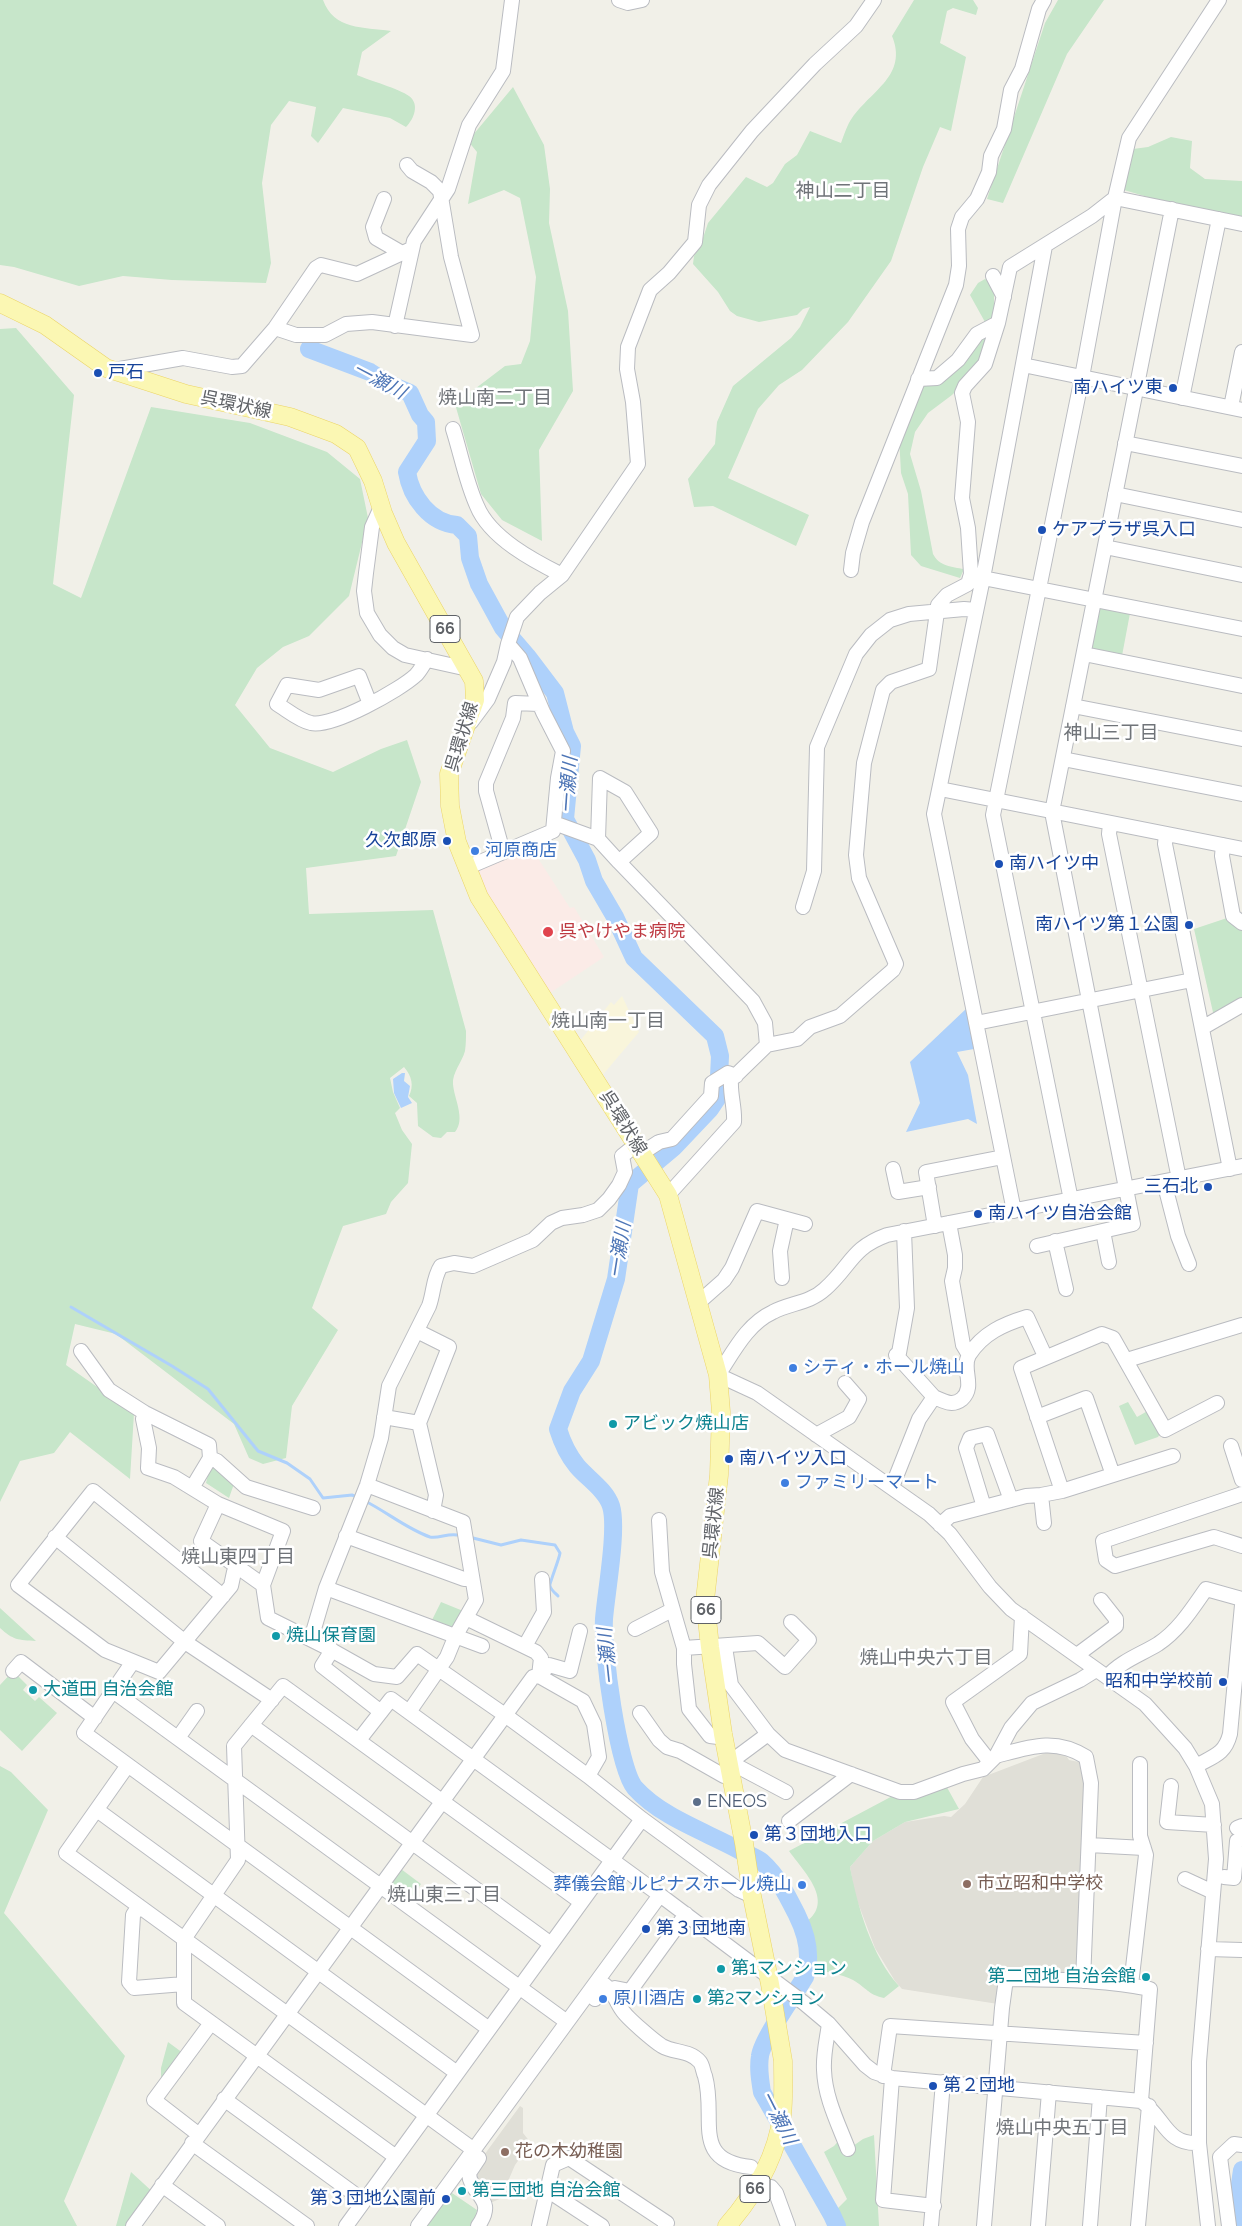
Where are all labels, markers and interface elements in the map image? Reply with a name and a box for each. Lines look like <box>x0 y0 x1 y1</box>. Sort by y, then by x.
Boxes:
district label: 神山二丁目 <box>796 180 890 202</box>
water label: 一瀬川 <box>348 358 410 404</box>
place label: 戸石 <box>108 362 144 384</box>
marker: 戸石 <box>92 367 104 379</box>
place label: 南ハイツ東 <box>1073 377 1163 399</box>
marker: 南ハイツ東 <box>1167 382 1179 394</box>
street label: 呉環状線 <box>199 387 273 423</box>
district label: 焼山南二丁目 <box>438 387 552 409</box>
place label: ケアプラザ呉入口 <box>1052 519 1196 541</box>
marker: ケアプラザ呉入口 <box>1036 524 1048 536</box>
road number: 66 <box>430 616 460 642</box>
street label: 呉環状線 <box>441 699 483 775</box>
district label: 神山三丁目 <box>1064 722 1158 744</box>
water label: 一瀬川 <box>556 756 582 814</box>
place label: 久次郎原 <box>365 830 437 852</box>
marker: 久次郎原 <box>441 835 453 847</box>
place label: 河原商店 <box>485 840 557 862</box>
marker: 河原商店 <box>469 845 481 857</box>
place label: 南ハイツ中 <box>1009 853 1099 875</box>
marker: 南ハイツ中 <box>993 858 1005 870</box>
place label: 南ハイツ第１公園 <box>1035 914 1179 936</box>
marker: 南ハイツ第１公園 <box>1183 919 1195 931</box>
place label: 呉やけやま病院 <box>559 921 685 943</box>
marker: 呉やけやま病院 <box>541 925 555 939</box>
district label: 焼山南一丁目 <box>551 1010 665 1032</box>
street label: 呉環状線 <box>595 1087 651 1159</box>
place label: 三石北 <box>1144 1176 1198 1198</box>
marker: 三石北 <box>1202 1181 1214 1193</box>
place label: 南ハイツ自治会館 <box>988 1203 1132 1225</box>
marker: 南ハイツ自治会館 <box>972 1208 984 1220</box>
water label: 一瀬川 <box>604 1220 636 1280</box>
place label: シティ・ホール焼山 <box>803 1357 965 1379</box>
marker: シティ・ホール焼山 <box>787 1362 799 1374</box>
place label: アビック焼山店 <box>623 1413 749 1435</box>
marker: アビック焼山店 <box>607 1418 619 1430</box>
place label: 南ハイツ入口 <box>739 1448 847 1470</box>
marker: 南ハイツ入口 <box>723 1453 735 1465</box>
place label: ファミリーマート <box>795 1472 939 1494</box>
marker: ファミリーマート <box>779 1477 791 1489</box>
street label: 呉環状線 <box>699 1486 729 1560</box>
district label: 焼山東四丁目 <box>181 1546 295 1568</box>
road number: 66 <box>691 1596 721 1624</box>
place label: 焼山保育園 <box>286 1625 376 1647</box>
water label: 一瀬川 <box>594 1626 622 1686</box>
marker: 焼山保育園 <box>270 1630 282 1642</box>
district label: 焼山中央六丁目 <box>860 1647 992 1669</box>
place label: 昭和中学校前 <box>1105 1671 1213 1693</box>
marker: 昭和中学校前 <box>1217 1676 1229 1688</box>
place label: 大道田 自治会館 <box>43 1679 174 1701</box>
marker: 大道田 自治会館 <box>27 1684 39 1696</box>
place label: ENEOS <box>707 1791 767 1813</box>
marker: ENEOS <box>691 1796 703 1808</box>
place label: 第３団地入口 <box>764 1824 872 1846</box>
marker: 第３団地入口 <box>748 1829 760 1841</box>
place label: 市立昭和中学校 <box>977 1873 1103 1895</box>
place label: 葬儀会館 ルピナスホール焼山 <box>553 1874 792 1896</box>
marker: 市立昭和中学校 <box>961 1878 973 1890</box>
marker: 葬儀会館 ルピナスホール焼山 <box>796 1879 808 1891</box>
district label: 焼山東三丁目 <box>387 1884 501 1906</box>
place label: 第３団地南 <box>656 1918 746 1940</box>
marker: 第３団地南 <box>640 1923 652 1935</box>
place label: 第1マンション <box>731 1958 847 1980</box>
marker: 第1マンション <box>715 1963 727 1975</box>
place label: 第二団地 自治会館 <box>987 1966 1136 1988</box>
marker: 第二団地 自治会館 <box>1140 1971 1152 1983</box>
place label: 原川酒店 <box>613 1988 685 2010</box>
place label: 第2マンション <box>707 1988 824 2010</box>
marker: 原川酒店 <box>597 1993 609 2005</box>
marker: 第2マンション <box>691 1993 703 2005</box>
place label: 第２団地 <box>943 2075 1015 2097</box>
marker: 第２団地 <box>927 2080 939 2092</box>
water label: 一瀬川 <box>755 2087 801 2149</box>
district label: 焼山中央五丁目 <box>996 2117 1128 2139</box>
place label: 花の木幼稚園 <box>515 2141 623 2163</box>
marker: 花の木幼稚園 <box>499 2146 511 2158</box>
road number: 66 <box>740 2176 770 2202</box>
place label: 第三団地 自治会館 <box>472 2180 621 2202</box>
marker: 第三団地 自治会館 <box>456 2185 468 2197</box>
place label: 第３団地公園前 <box>310 2188 436 2210</box>
marker: 第３団地公園前 <box>440 2193 452 2205</box>

